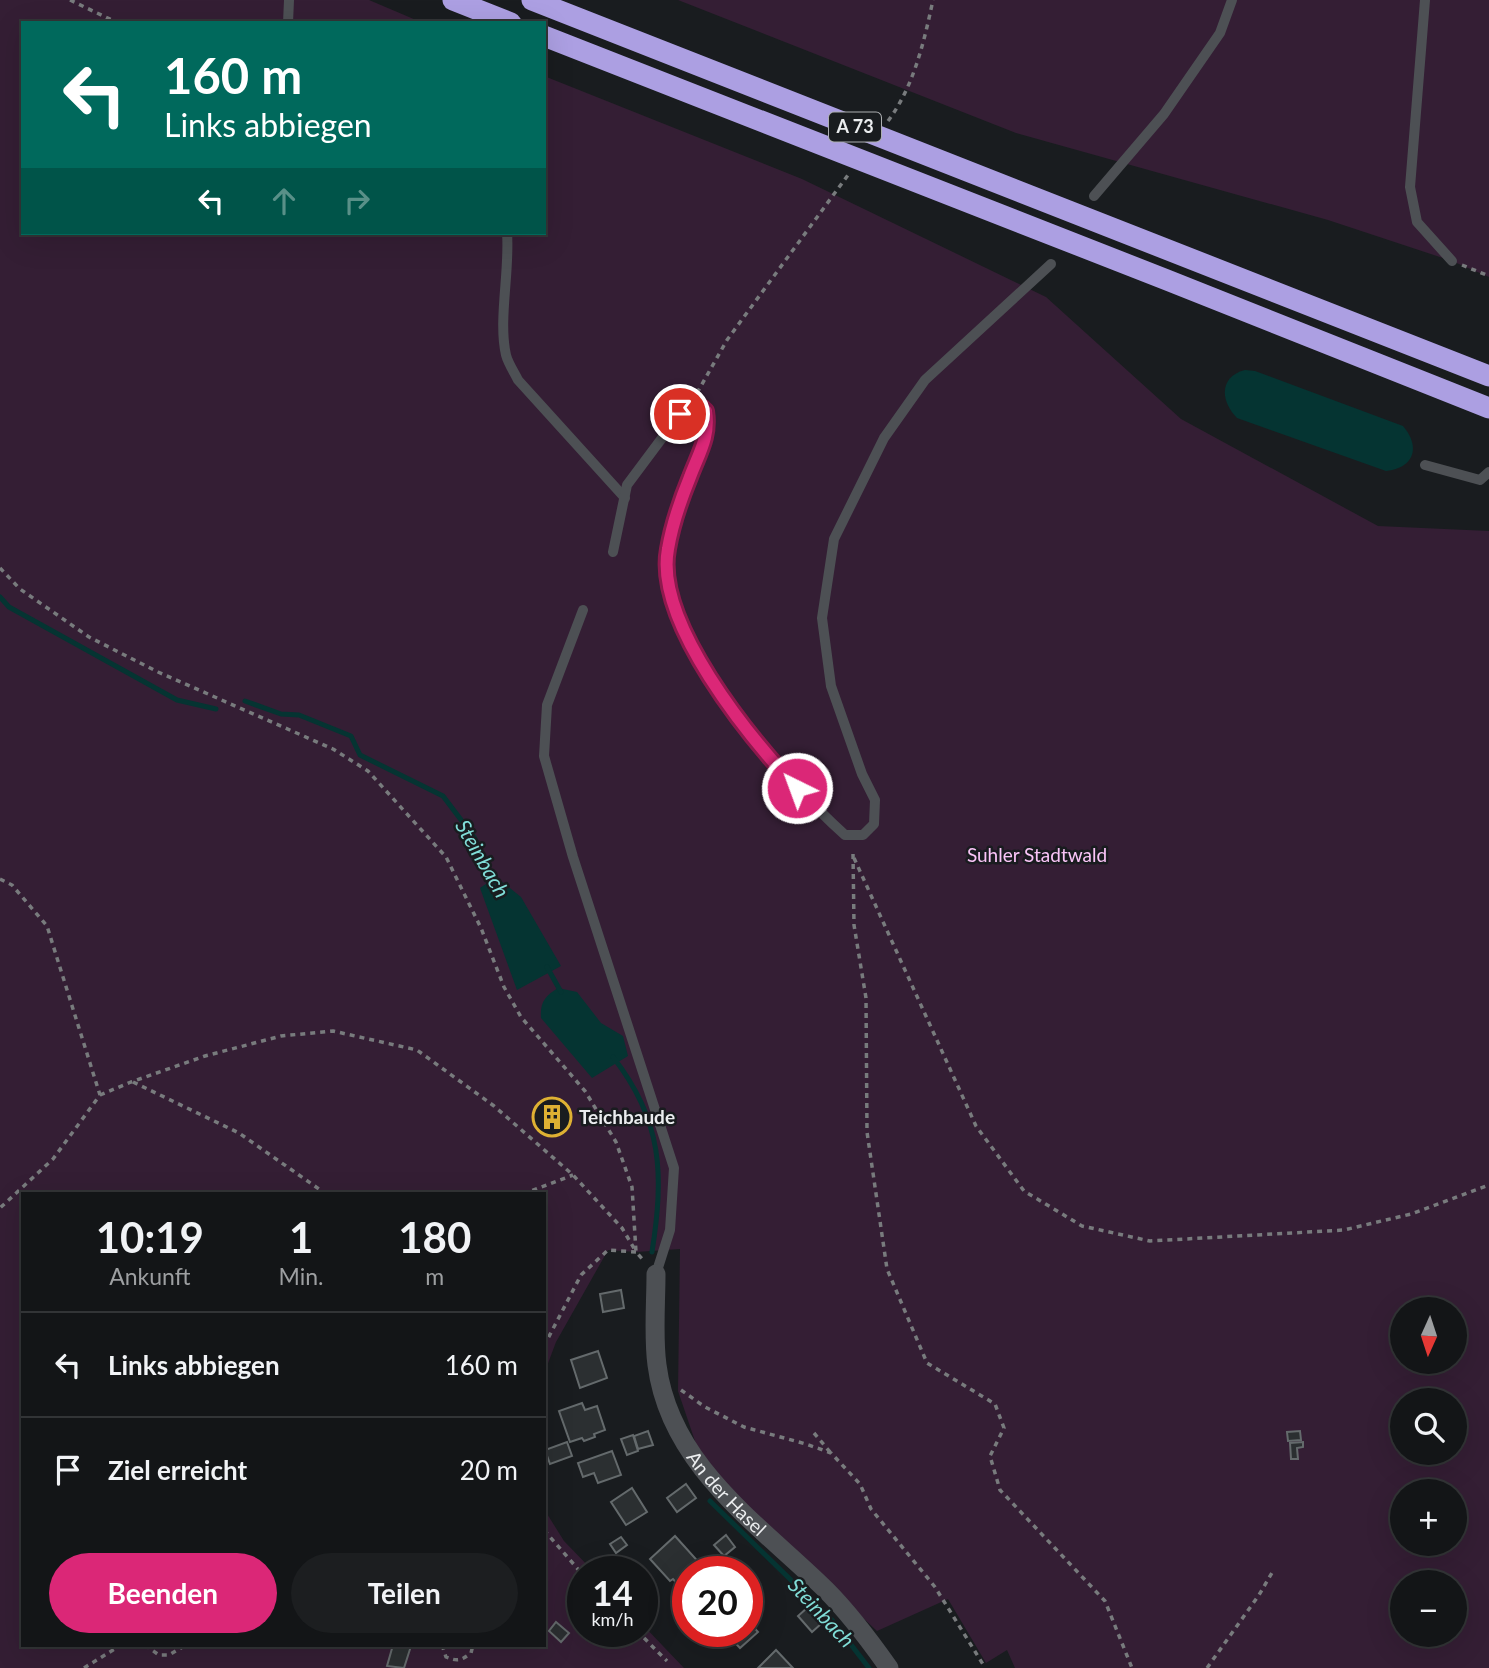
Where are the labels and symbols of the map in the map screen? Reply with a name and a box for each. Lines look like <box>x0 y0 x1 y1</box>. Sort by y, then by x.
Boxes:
road number: A 73 <box>829 112 881 142</box>
pin <box>650 384 710 444</box>
position arrow <box>760 751 834 825</box>
water label: Steinbach <box>451 815 516 902</box>
park label: Suhler Stadtwald <box>967 843 1107 866</box>
building icon: Teichbaude <box>531 1096 573 1138</box>
place label: Teichbaude <box>579 1105 675 1128</box>
north arrow <box>1390 1297 1466 1374</box>
street label: An der Hasel <box>682 1446 771 1540</box>
speed limit sign: 20 <box>672 1556 763 1647</box>
water label: Steinbach <box>784 1572 861 1652</box>

